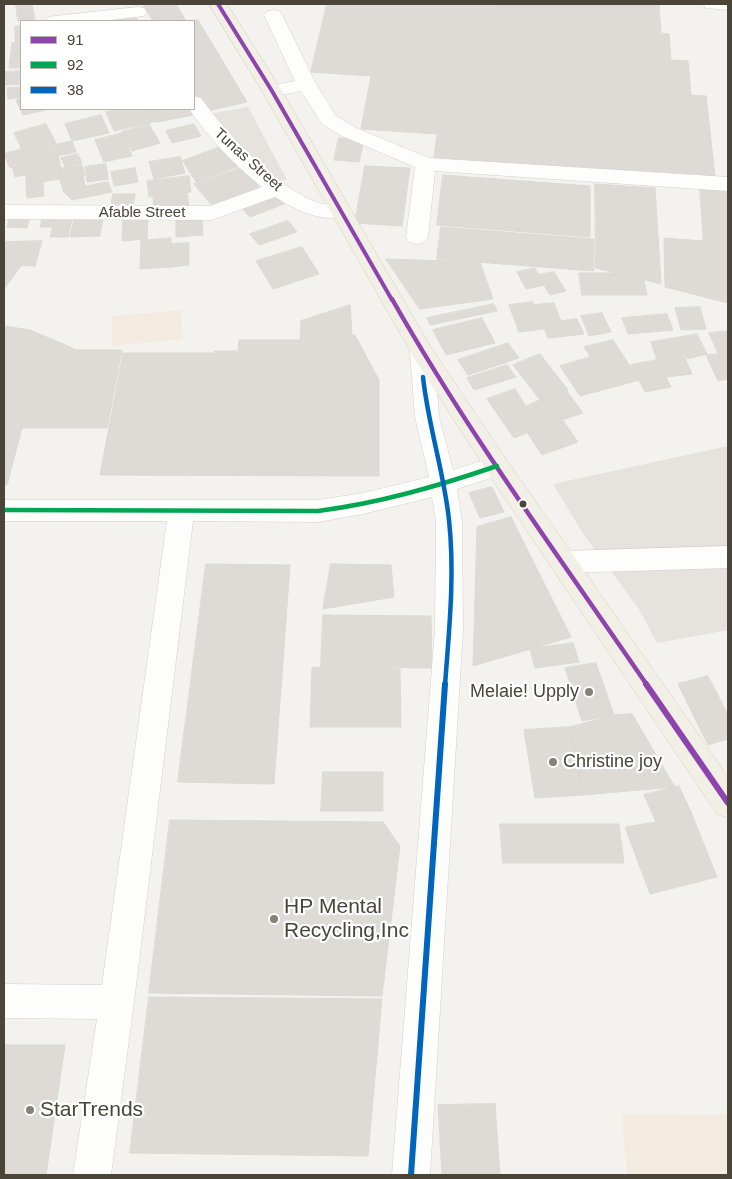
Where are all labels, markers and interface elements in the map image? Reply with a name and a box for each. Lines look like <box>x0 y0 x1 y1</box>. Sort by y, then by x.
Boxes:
legend <box>20 20 195 110</box>
text: 91 <box>67 31 84 48</box>
text: 92 <box>67 56 84 73</box>
text: 38 <box>67 81 84 98</box>
street label: Tunas Street <box>210 125 286 195</box>
street label: Afable Street <box>99 204 185 222</box>
unlabelled marker <box>518 499 528 509</box>
place label: Melaie! Upply <box>470 681 579 703</box>
marker: Melaie! Upply <box>583 686 595 698</box>
place label: Christine joy <box>563 751 662 773</box>
marker: Christine joy <box>547 756 559 768</box>
place label: HP Mental Recycling,Inc <box>284 894 409 944</box>
marker: HP Mental Recycling,Inc <box>268 913 280 925</box>
place label: StarTrends <box>40 1097 143 1123</box>
marker: StarTrends <box>24 1104 36 1116</box>

